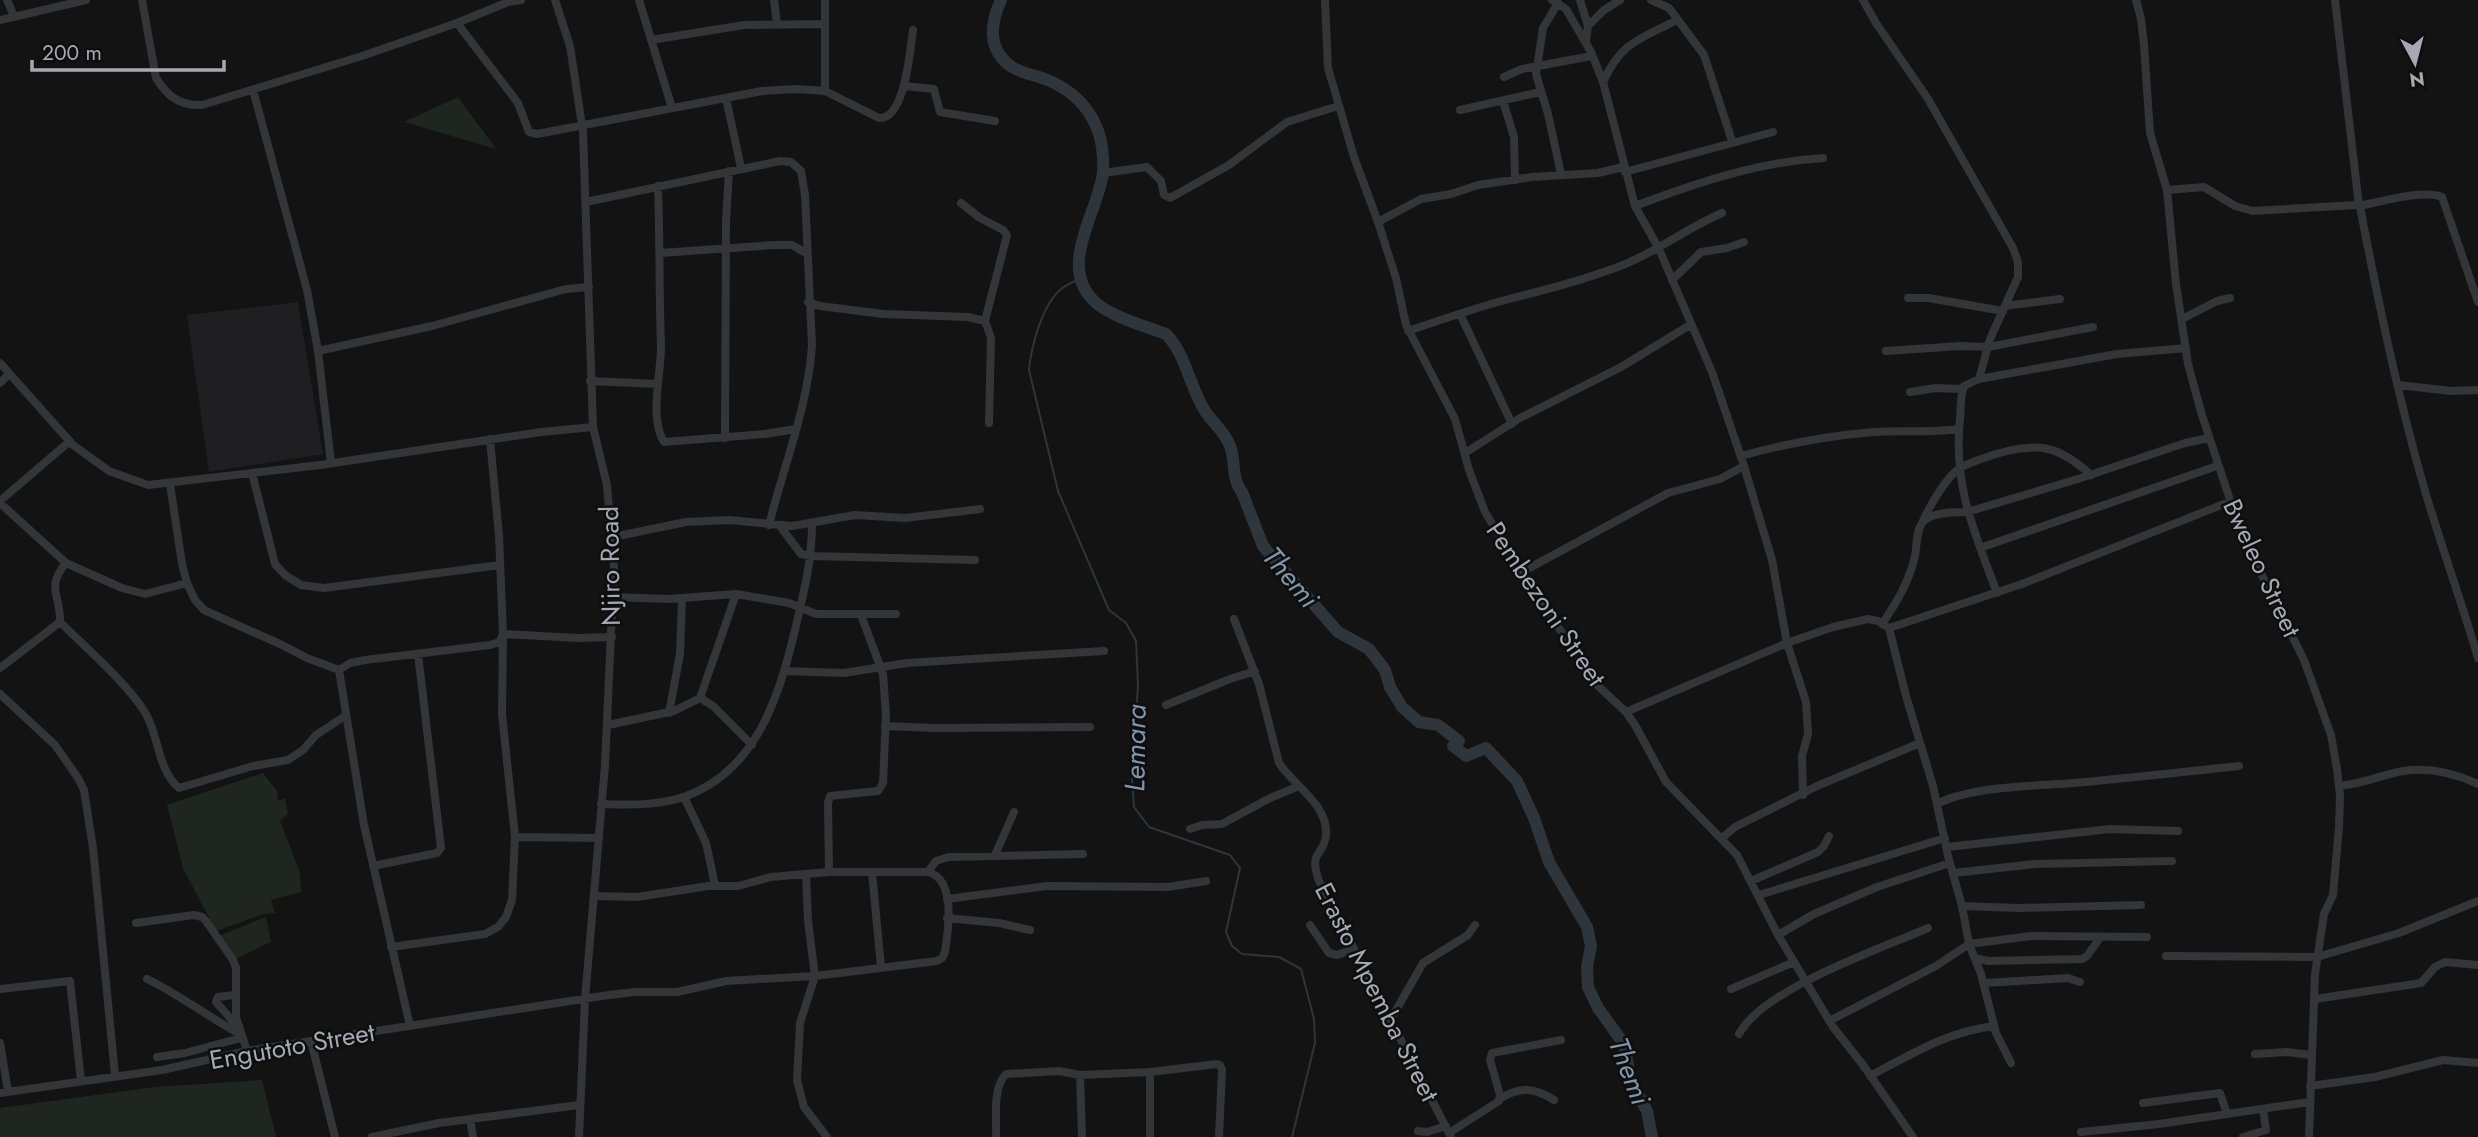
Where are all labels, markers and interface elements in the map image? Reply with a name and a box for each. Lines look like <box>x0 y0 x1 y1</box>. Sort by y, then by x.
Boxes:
scale bar <box>32 28 224 72</box>
north arrow <box>2380 28 2450 98</box>
text: 200 m <box>42 38 102 68</box>
text: N <box>2408 65 2426 94</box>
street label: Bweleo Street <box>2213 493 2311 644</box>
street label: Njiro Road <box>590 506 630 626</box>
street label: Pembezoni Street <box>1477 514 1616 694</box>
water label: Themi <box>1253 538 1329 618</box>
water label: Lemara <box>1114 703 1157 792</box>
street label: Erasto Mpemba Street <box>1305 876 1449 1109</box>
street label: Engutoto Street <box>206 1013 378 1079</box>
water label: Themi <box>1598 1032 1661 1112</box>

